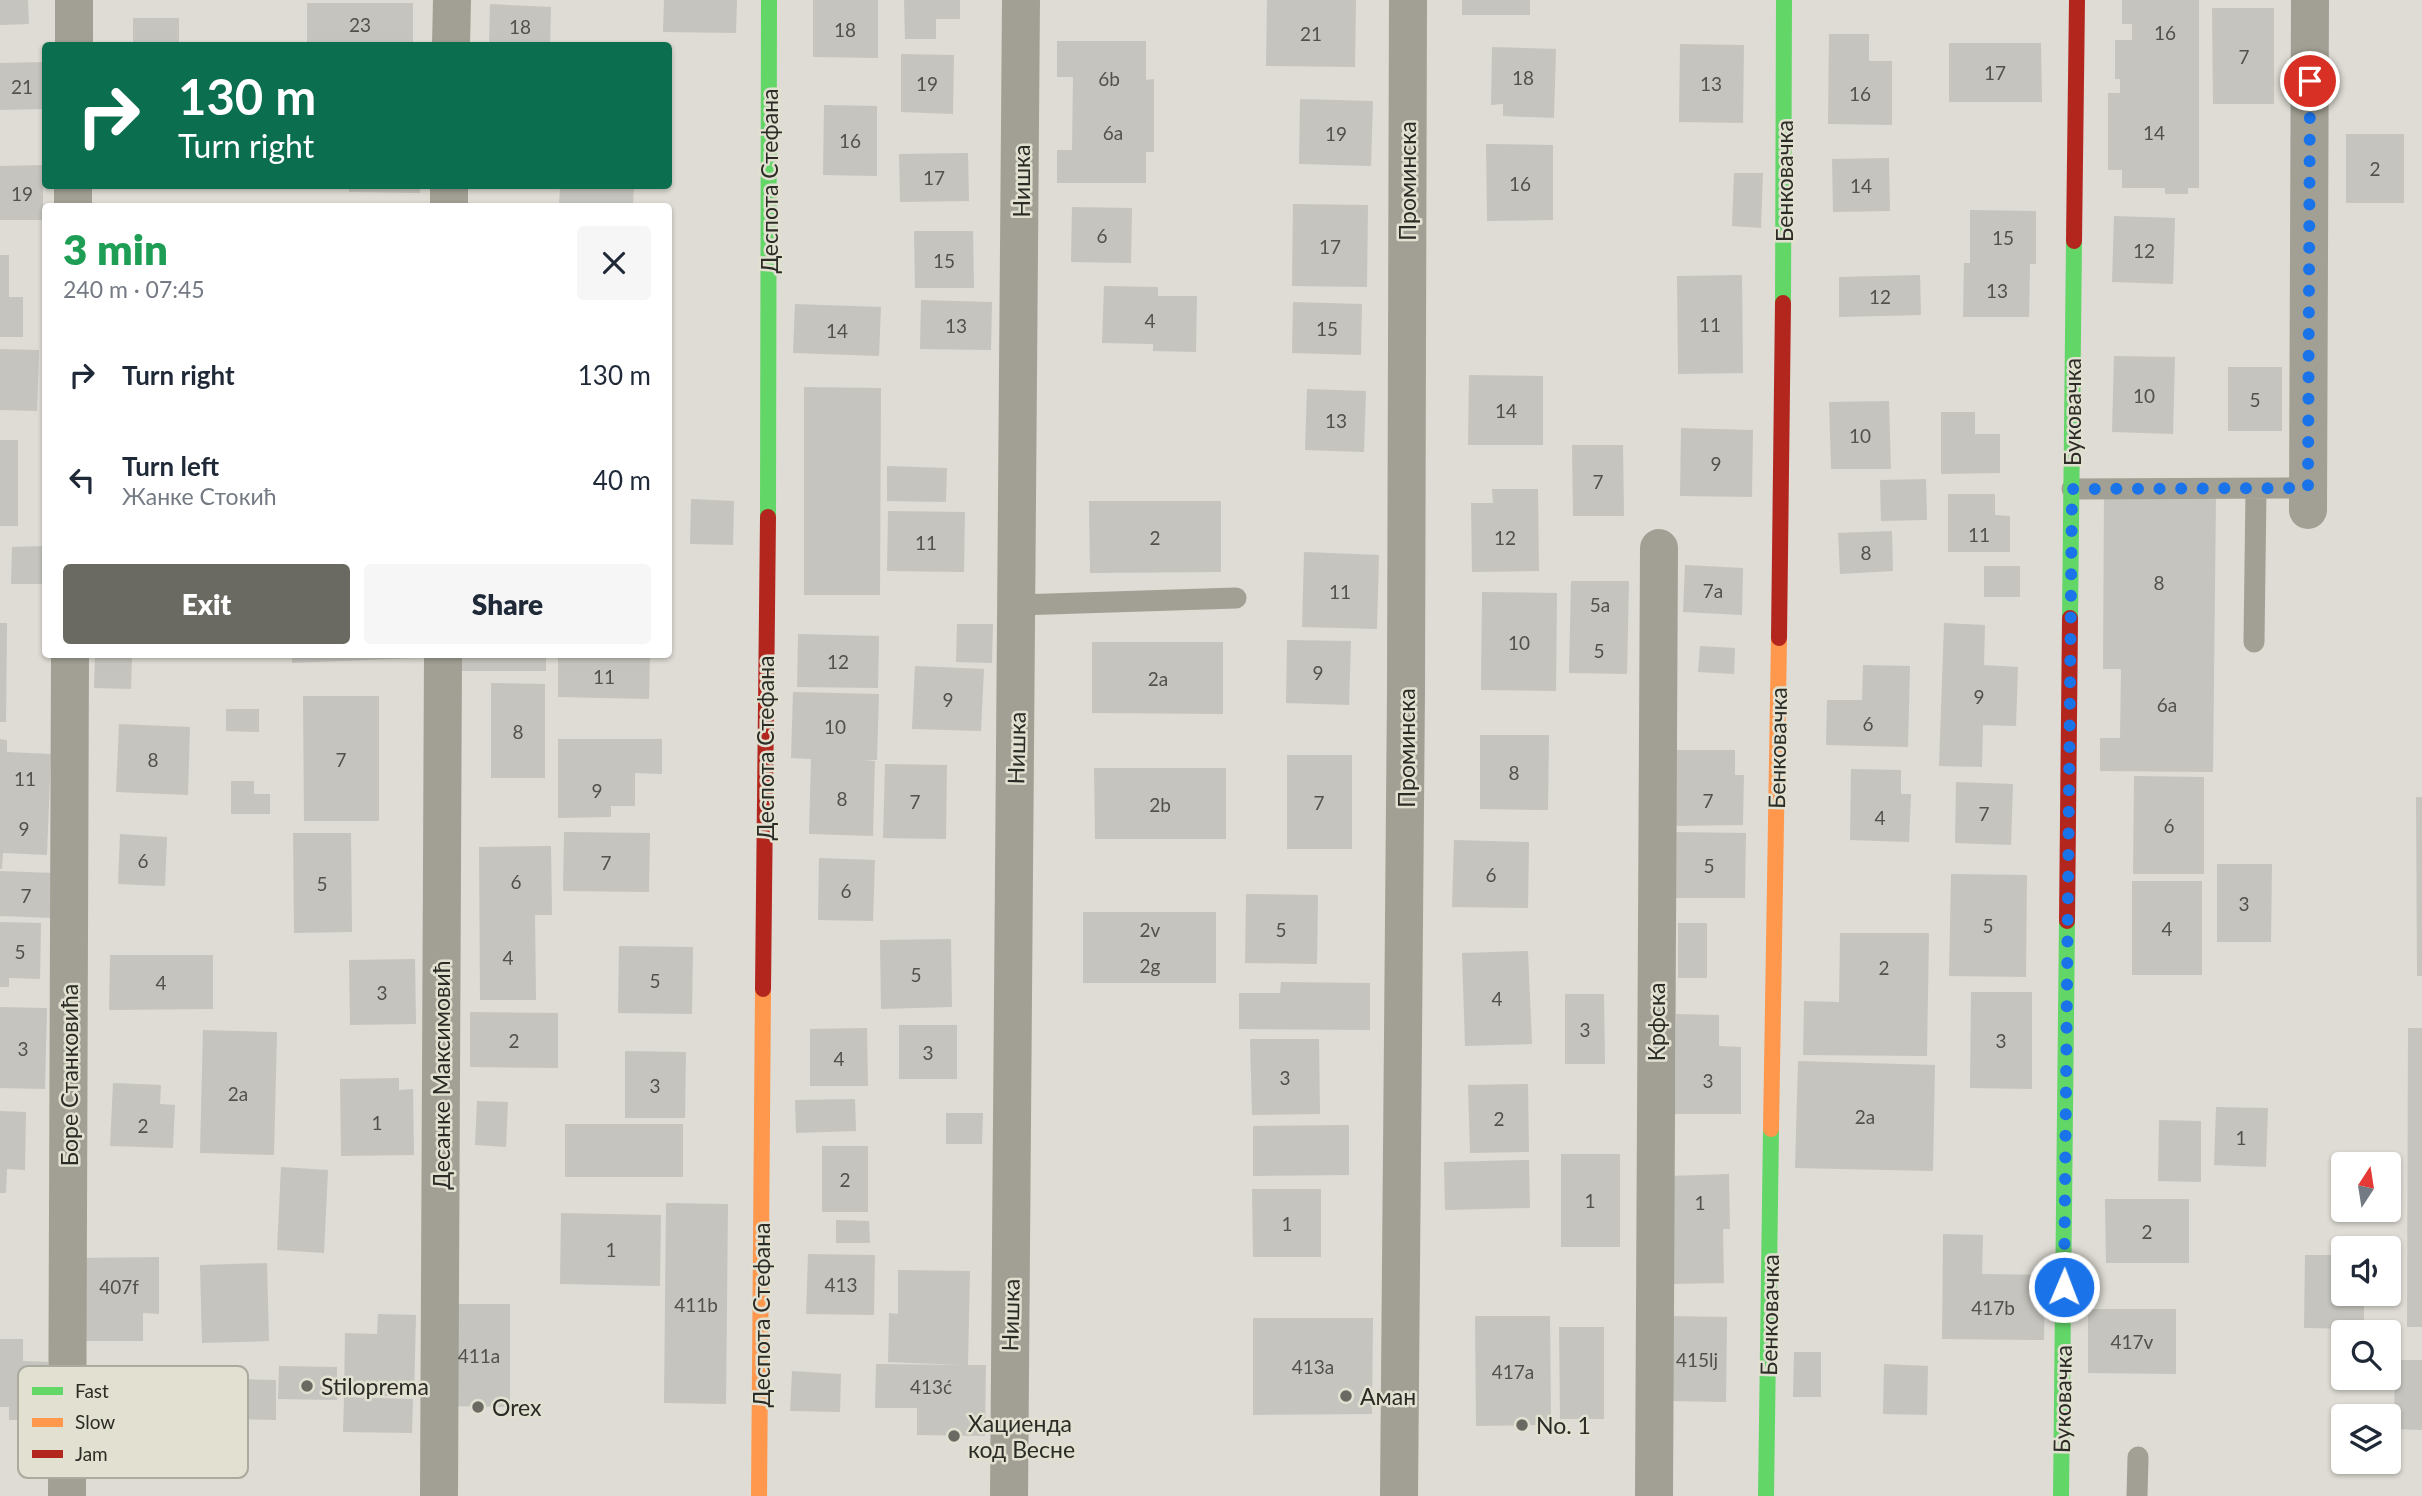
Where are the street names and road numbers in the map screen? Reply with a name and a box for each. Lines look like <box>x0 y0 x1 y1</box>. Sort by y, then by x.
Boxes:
street label: Деспота Стефана <box>755 88 783 274</box>
street label: Бенковачка <box>1770 120 1798 242</box>
street label: Проминска <box>1393 121 1421 241</box>
street label: Нишка <box>1007 145 1035 217</box>
street label: Буковачка <box>2058 358 2086 466</box>
street label: Деспота Стефана <box>751 655 779 841</box>
street label: Бенковачка <box>1762 687 1792 809</box>
street label: Проминска <box>1392 688 1420 808</box>
street label: Нишка <box>1001 711 1031 785</box>
street label: Десанке Максимовић <box>427 960 455 1190</box>
street label: Крфска <box>1642 983 1670 1061</box>
street label: Боре Станковића <box>55 984 83 1166</box>
street label: Деспота Стефана <box>747 1222 775 1408</box>
street label: Бенковачка <box>1754 1254 1784 1376</box>
street label: Нишка <box>995 1278 1025 1352</box>
street label: Буковачка <box>2047 1345 2077 1453</box>

